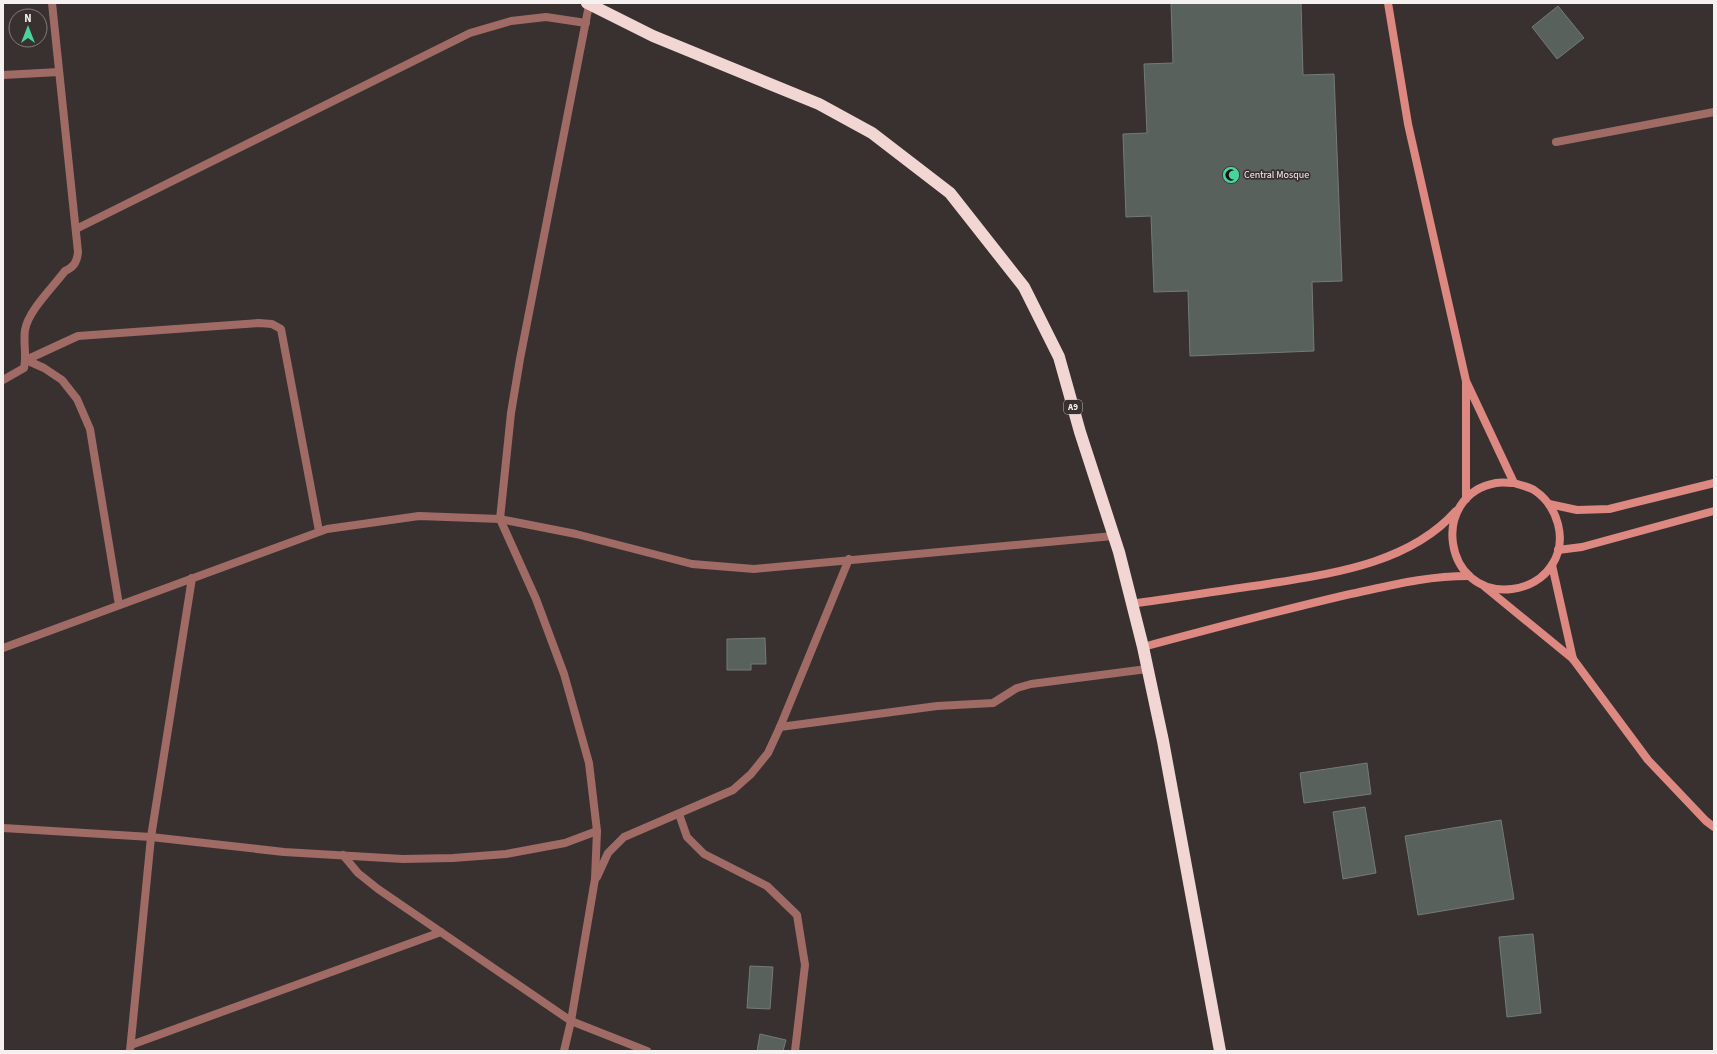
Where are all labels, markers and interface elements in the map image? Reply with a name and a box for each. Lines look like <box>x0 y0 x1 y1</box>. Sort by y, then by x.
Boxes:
north arrow <box>8 8 48 48</box>
text: N <box>24 11 32 26</box>
mosque icon: Central Mosque <box>1221 165 1241 185</box>
place label: Central Mosque <box>1244 168 1309 182</box>
road number: A9 <box>1064 400 1082 414</box>

